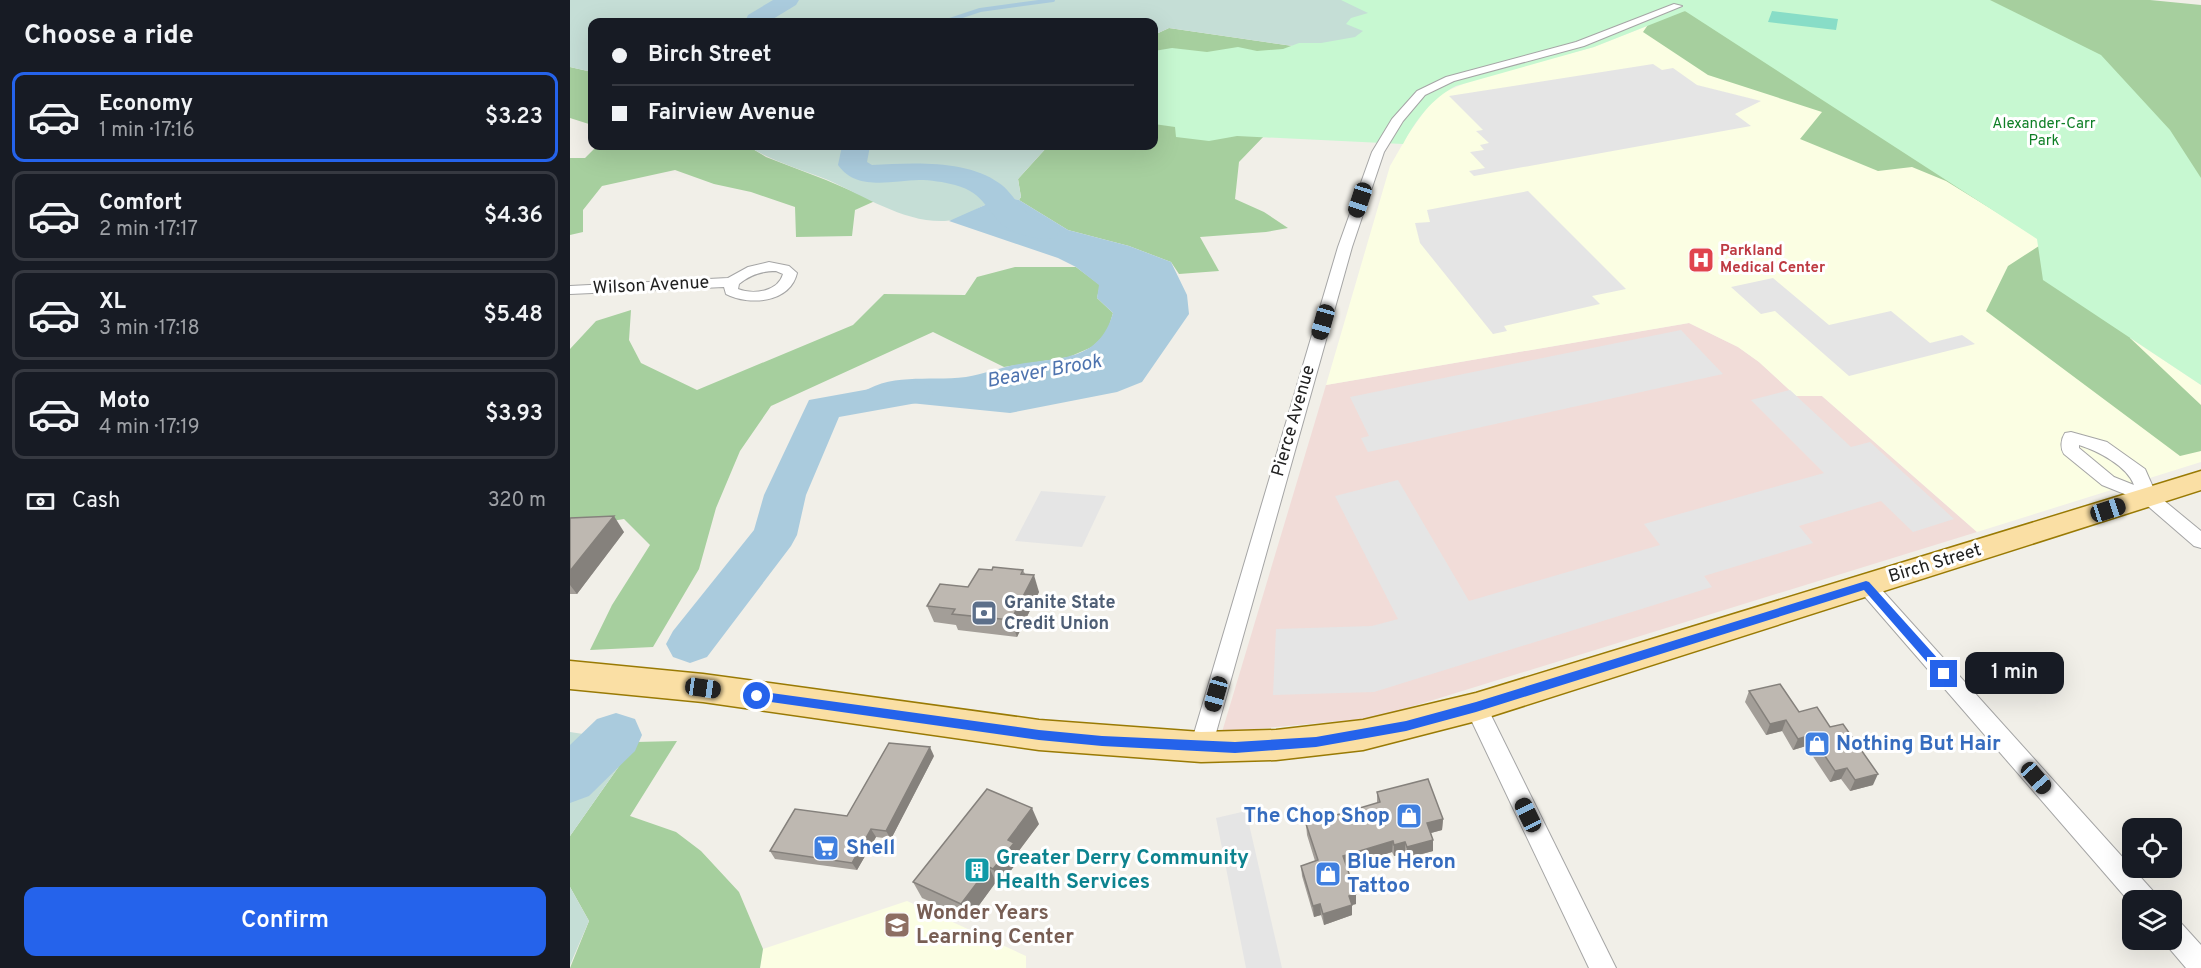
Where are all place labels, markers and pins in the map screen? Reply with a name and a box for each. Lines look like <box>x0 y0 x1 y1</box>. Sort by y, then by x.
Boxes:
place label: Parkland Medical Center <box>1720 242 1826 278</box>
hospital icon: Parkland Medical Center <box>1686 245 1716 275</box>
place label: Granite State Credit Union <box>1004 592 1116 636</box>
bank icon: Granite State Credit Union <box>969 598 999 628</box>
shop icon: Nothing But Hair <box>1802 729 1832 759</box>
place label: Nothing But Hair <box>1836 731 2001 758</box>
shop icon: The Chop Shop <box>1394 801 1424 831</box>
place label: The Chop Shop <box>1244 803 1390 830</box>
supermarket icon: Shell <box>811 833 841 863</box>
place label: Shell <box>846 835 895 862</box>
place label: Greater Derry Community Health Services <box>996 845 1249 896</box>
place label: Blue Heron Tattoo <box>1347 849 1456 900</box>
building icon: Greater Derry Community Health Services <box>962 855 992 885</box>
shop icon: Blue Heron Tattoo <box>1313 859 1343 889</box>
place label: Wonder Years Learning Center <box>916 900 1074 951</box>
school or university icon: Wonder Years Learning Center <box>882 910 912 940</box>

